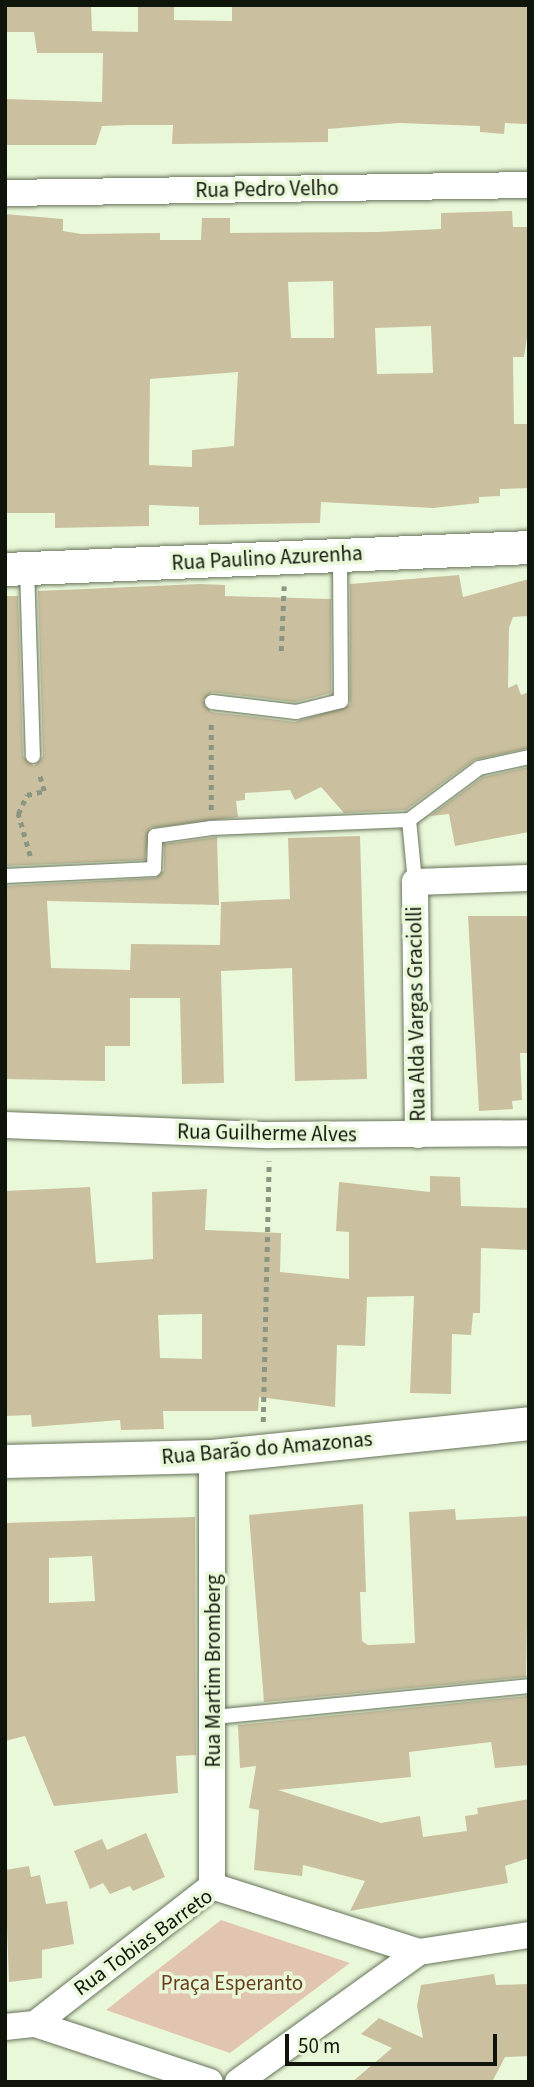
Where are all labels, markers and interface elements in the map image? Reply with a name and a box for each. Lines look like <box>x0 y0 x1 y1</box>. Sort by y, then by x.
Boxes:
street label: Rua Pedro Velho <box>195 175 339 203</box>
street label: Rua Paulino Azurenha <box>171 540 363 576</box>
street label: Rua Alda Vargas Graciolli <box>402 906 430 1122</box>
street label: Rua Guilherme Alves <box>177 1119 357 1147</box>
street label: Rua Barão do Amazonas <box>160 1426 374 1470</box>
street label: Rua Martim Bromberg <box>200 1574 226 1768</box>
street label: Rua Tobias Barreto <box>69 1883 217 2001</box>
park label: Praça Esperanto <box>161 1970 303 1996</box>
scale bar <box>289 2021 501 2064</box>
text: 50 m <box>298 2031 340 2061</box>

